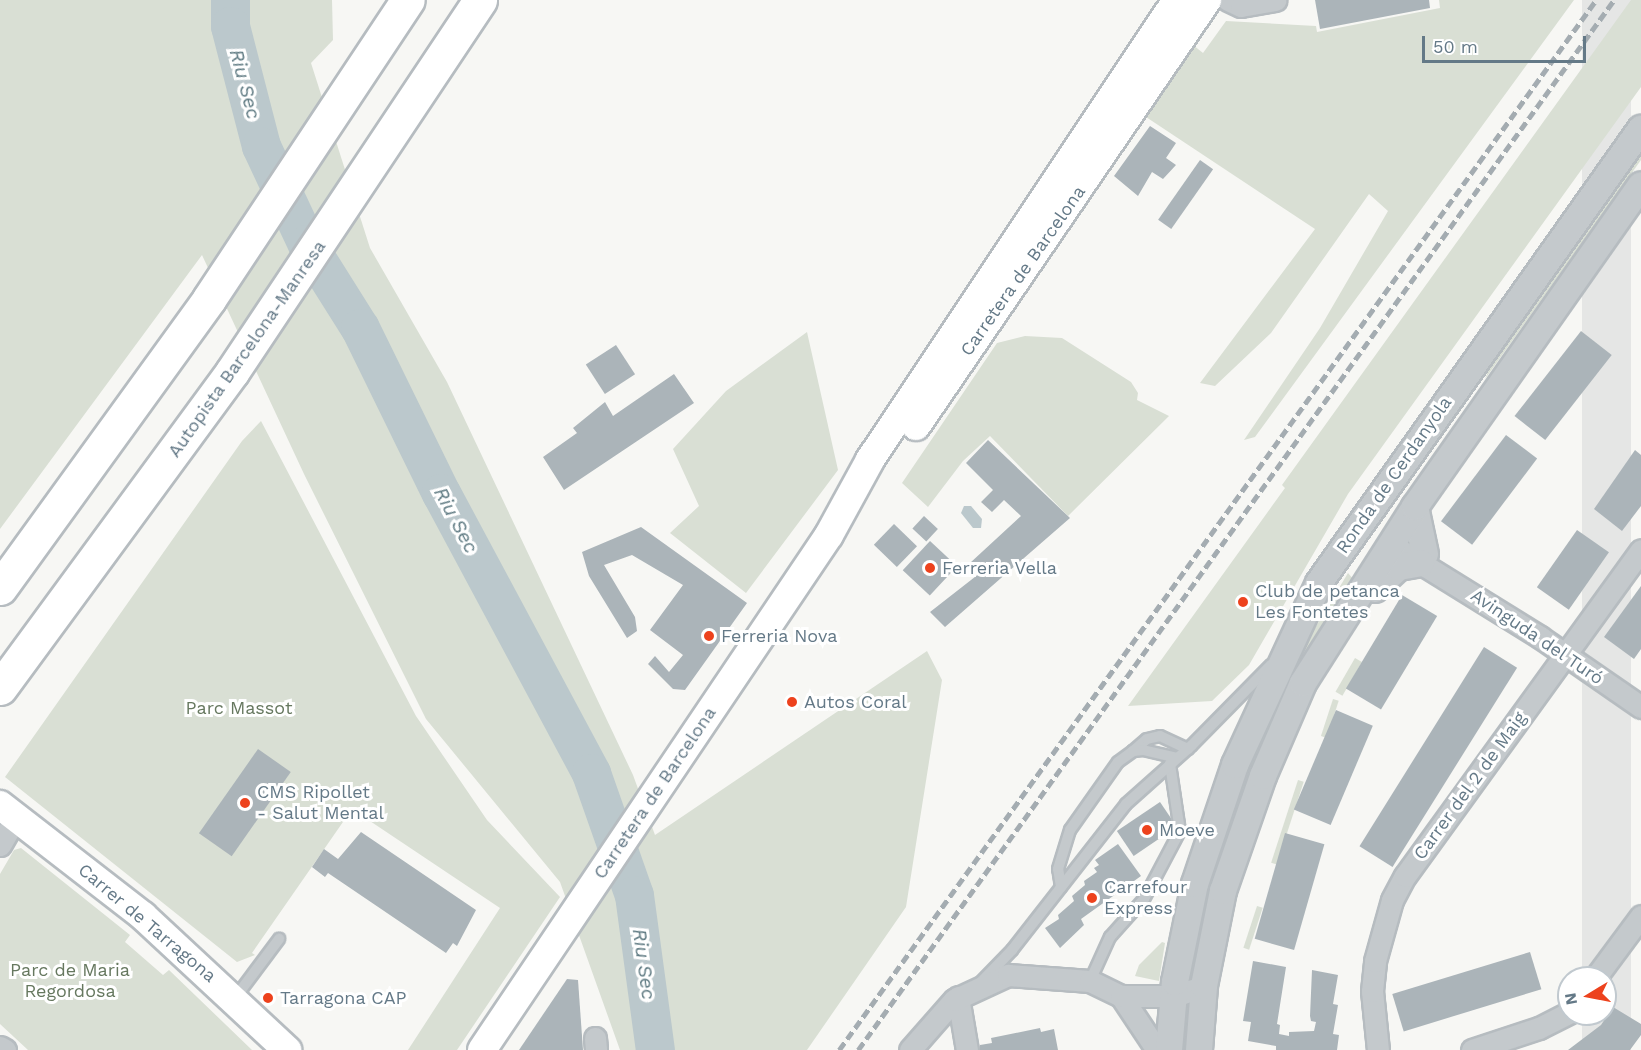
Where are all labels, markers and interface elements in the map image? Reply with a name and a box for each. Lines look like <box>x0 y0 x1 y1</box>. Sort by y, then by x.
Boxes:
scale bar <box>1425 24 1588 62</box>
text: 50 m <box>1433 36 1478 57</box>
water label: Riu Sec <box>224 46 266 122</box>
street label: Carretera de Barcelona <box>956 182 1090 360</box>
street label: Autopista Barcelona-Manresa <box>164 236 330 462</box>
street label: Ronda de Cerdanyola <box>1332 392 1456 558</box>
water label: Riu Sec <box>429 483 483 557</box>
place label: Ferreria Vella <box>942 557 1058 579</box>
marker: Ferreria Vella <box>923 561 937 575</box>
place label: Club de petanca Les Fontetes <box>1255 581 1400 624</box>
street label: Avinguda del Turó <box>1466 584 1608 690</box>
marker: Club de petanca Les Fontetes <box>1236 595 1250 609</box>
place label: Ferreria Nova <box>721 625 838 647</box>
marker: Ferreria Nova <box>702 629 716 643</box>
place label: Autos Coral <box>804 691 907 713</box>
marker: Autos Coral <box>785 695 799 709</box>
park label: Parc Massot <box>185 697 293 719</box>
street label: Carretera de Barcelona <box>589 703 721 883</box>
street label: Carrer del 2 de Maig <box>1409 707 1531 865</box>
place label: CMS Ripollet - Salut Mental <box>257 782 384 824</box>
marker: CMS Ripollet - Salut Mental <box>238 796 252 810</box>
place label: Moeve <box>1159 819 1215 841</box>
marker: Moeve <box>1140 823 1154 837</box>
street label: Carrer de Tarragona <box>73 859 221 987</box>
place label: Carrefour Express <box>1104 877 1187 920</box>
marker: Carrefour Express <box>1085 891 1099 905</box>
water label: Riu Sec <box>627 927 661 1001</box>
park label: Parc de Maria Regordosa <box>10 960 130 1002</box>
north arrow <box>1557 966 1617 1026</box>
place label: Tarragona CAP <box>280 987 407 1009</box>
marker: Tarragona CAP <box>261 991 275 1005</box>
text: N <box>1560 991 1581 1006</box>

